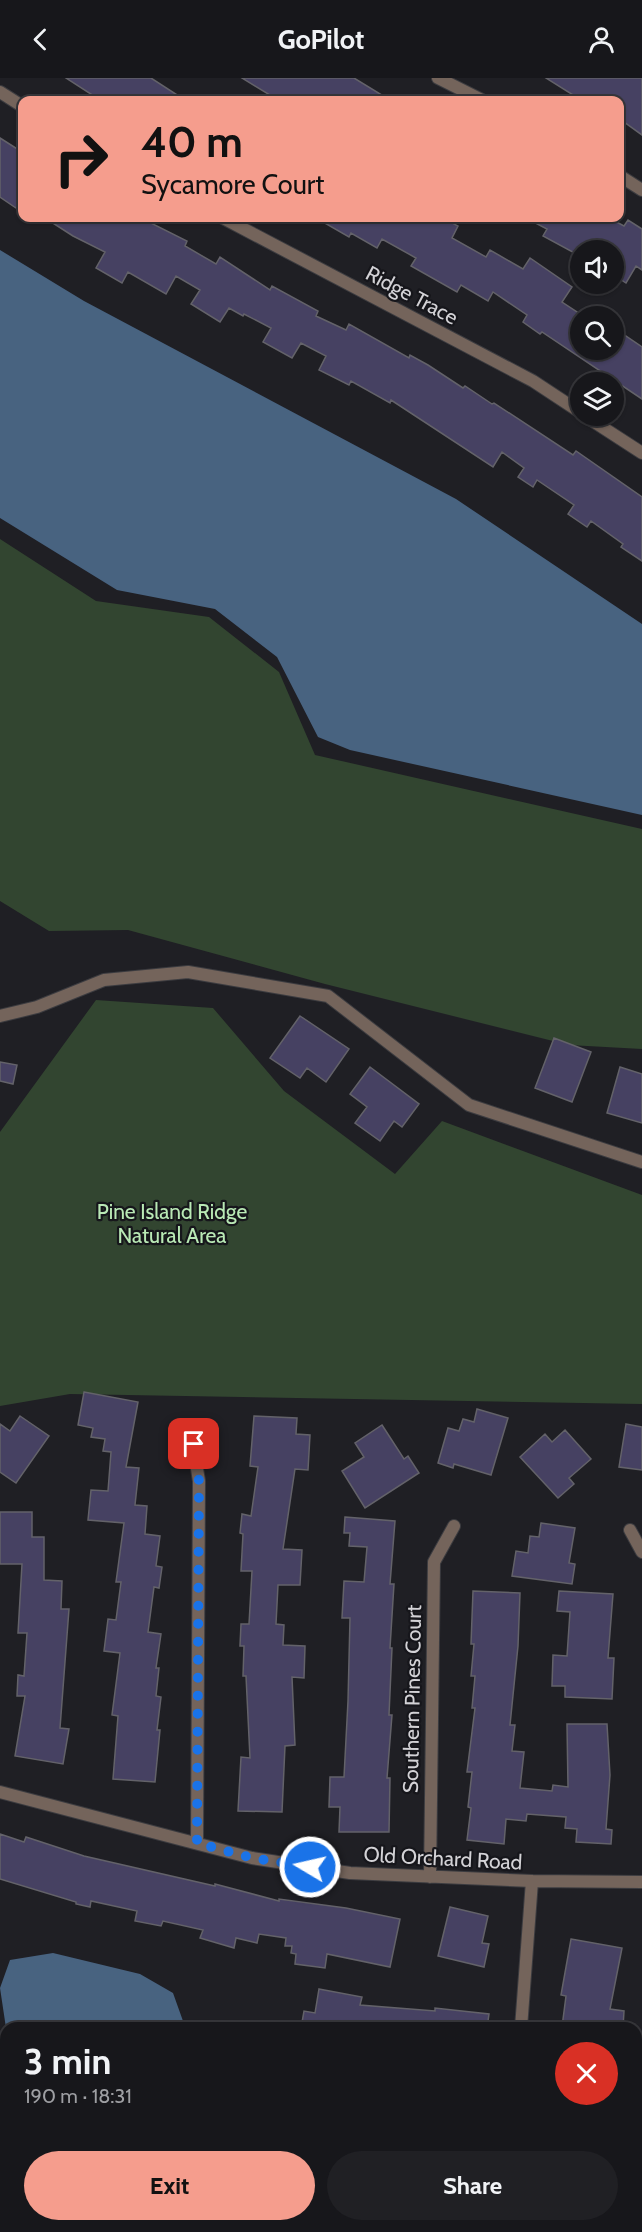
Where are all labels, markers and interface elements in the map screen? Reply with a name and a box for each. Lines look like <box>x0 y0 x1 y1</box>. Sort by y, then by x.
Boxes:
icon: back <box>24 23 57 56</box>
text: GoPilot <box>278 23 364 56</box>
icon: person <box>585 23 618 56</box>
text: 40 m <box>141 116 243 168</box>
icon: right <box>42 120 120 198</box>
text: Sycamore Court <box>141 168 324 201</box>
map controls <box>570 240 624 426</box>
button: sound <box>570 240 624 294</box>
street label: Ridge Trace <box>362 260 462 330</box>
button: search <box>570 306 624 360</box>
button: layers <box>570 372 624 426</box>
park label: Pine Island Ridge Natural Area <box>97 1199 247 1248</box>
pin <box>168 1418 219 1469</box>
icon: arrive <box>177 1427 210 1460</box>
street label: Southern Pines Court <box>398 1605 426 1793</box>
position arrow <box>278 1835 342 1899</box>
street label: Old Orchard Road <box>363 1841 523 1875</box>
text: 3 min <box>24 2039 111 2083</box>
button: close <box>555 2042 618 2105</box>
text: 190 m · 18:31 <box>24 2084 132 2108</box>
button: Exit <box>24 2151 315 2220</box>
button: Share <box>327 2151 618 2220</box>

